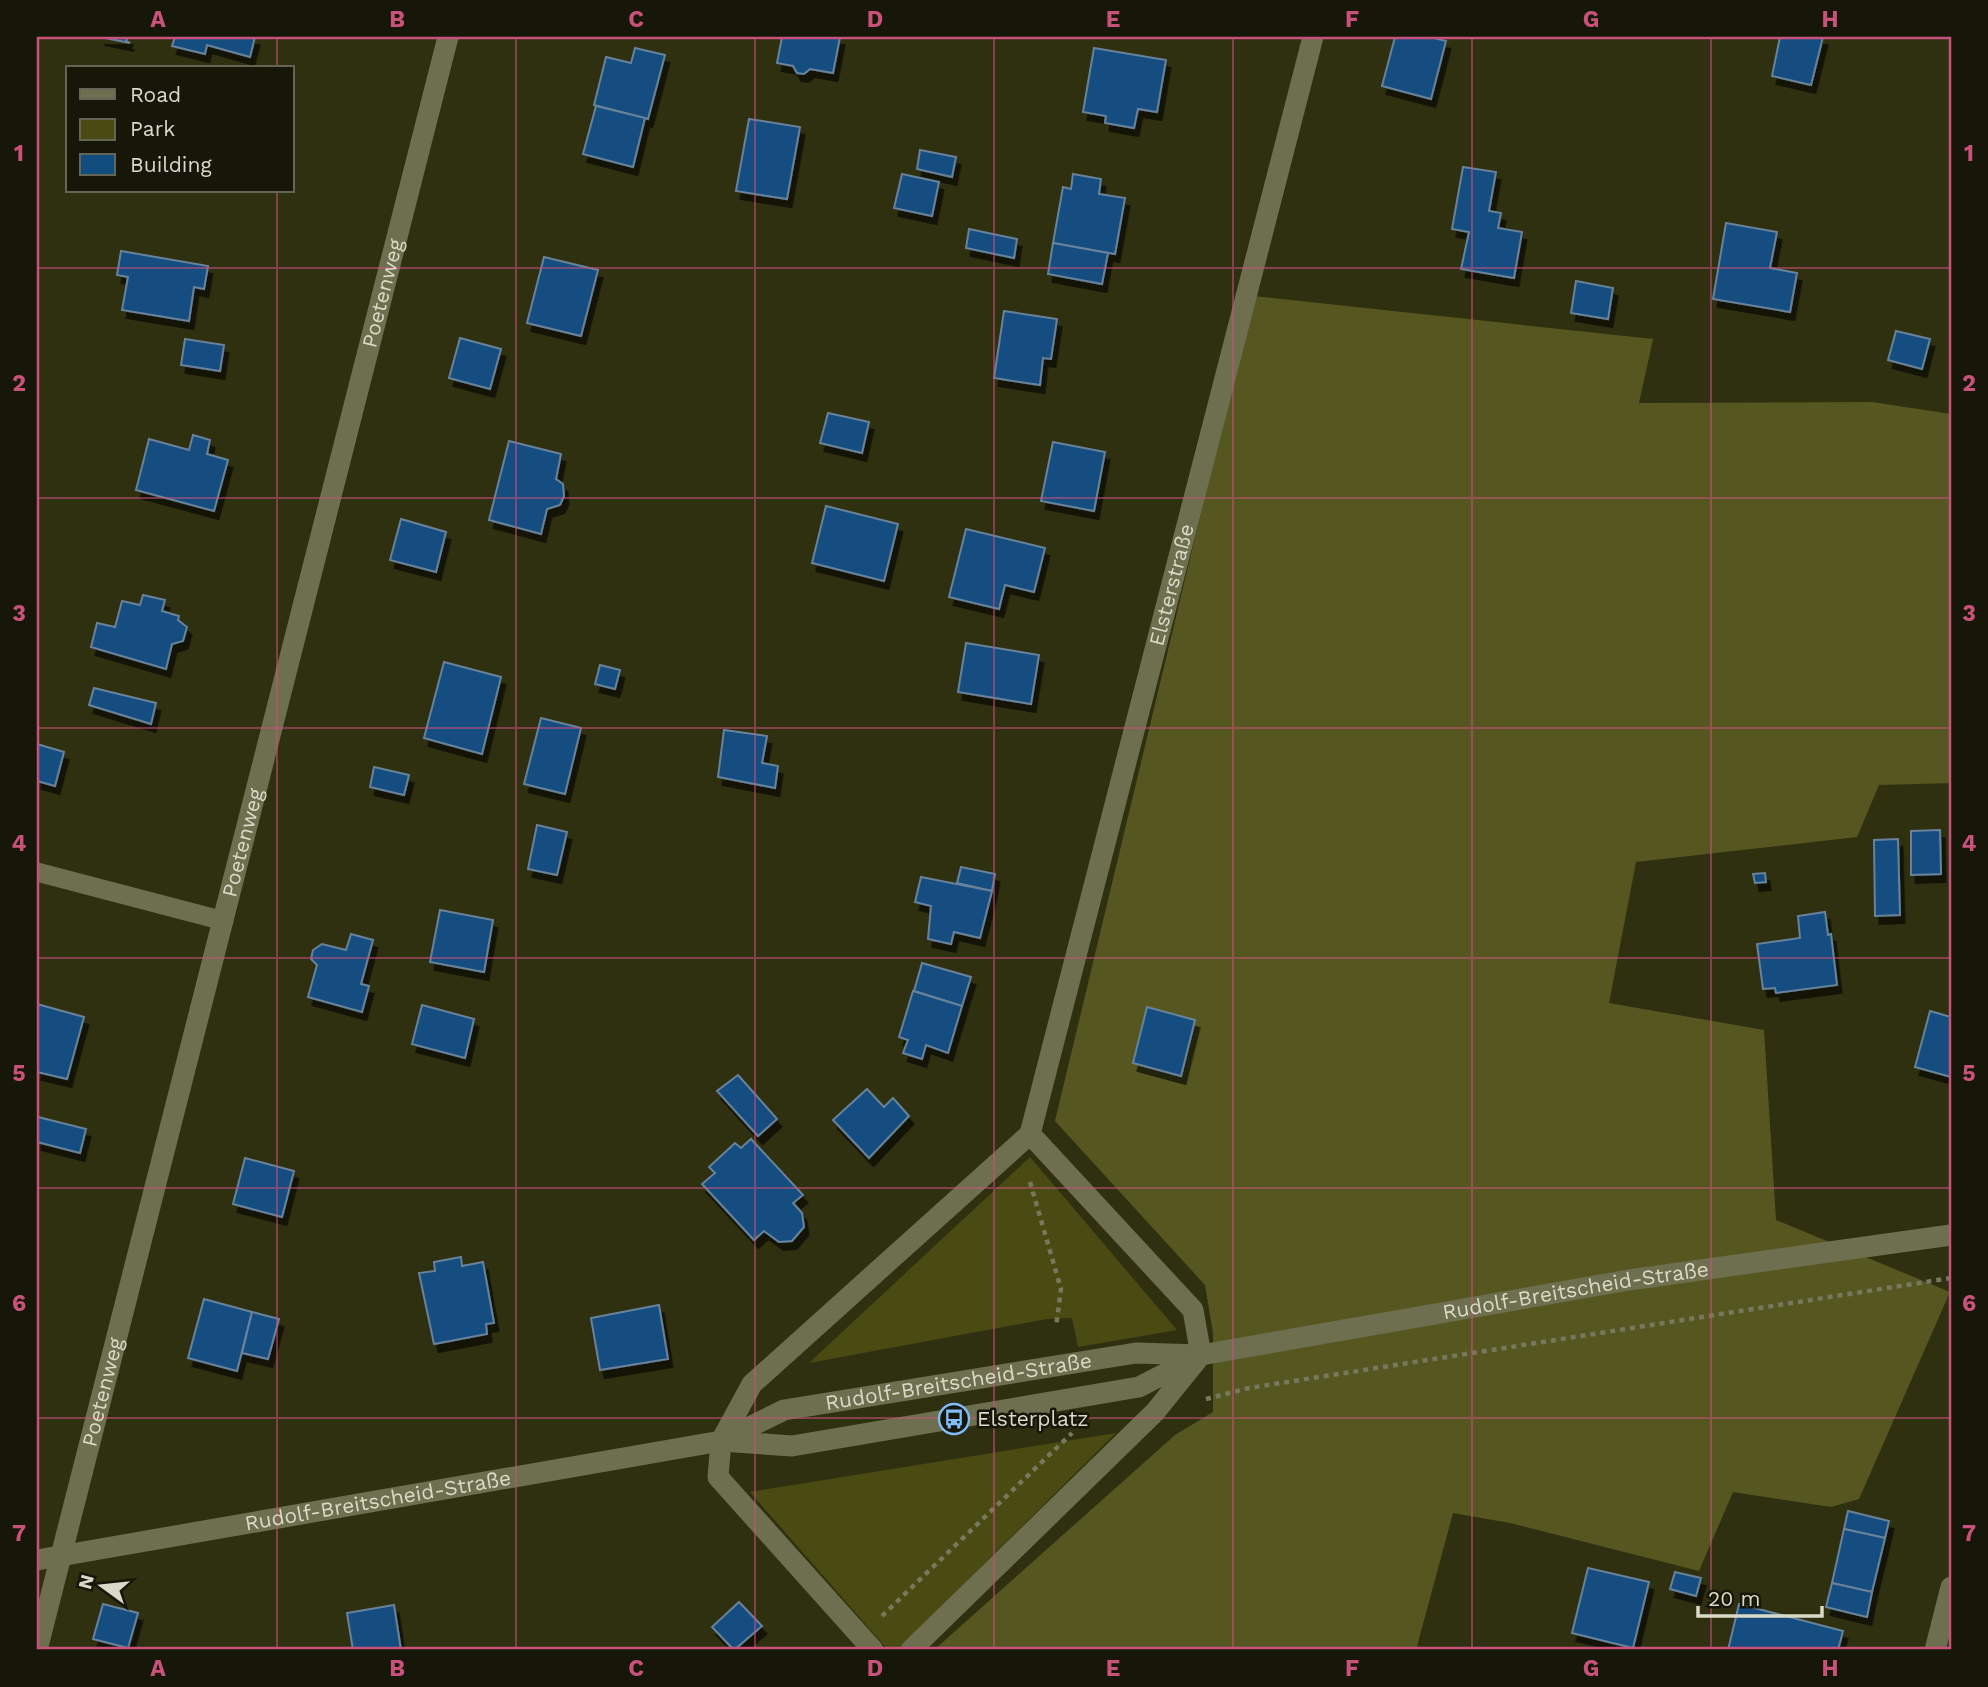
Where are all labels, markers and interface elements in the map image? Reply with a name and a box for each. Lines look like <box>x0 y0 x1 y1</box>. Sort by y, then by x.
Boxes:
text: A <box>150 6 166 33</box>
text: B <box>389 6 405 33</box>
text: C <box>628 6 644 33</box>
text: D <box>867 6 883 33</box>
text: E <box>1106 6 1120 33</box>
text: F <box>1345 6 1359 33</box>
text: G <box>1583 6 1599 33</box>
text: H <box>1821 6 1839 33</box>
legend <box>66 66 294 192</box>
text: Road <box>130 82 181 107</box>
text: Park <box>130 116 175 141</box>
text: 1 <box>14 140 24 167</box>
text: 1 <box>1964 140 1974 167</box>
text: Building <box>130 152 212 177</box>
street label: Poetenweg <box>356 235 408 350</box>
text: 2 <box>12 370 26 397</box>
text: 2 <box>1962 370 1976 397</box>
street label: Elsterstraße <box>1143 521 1199 649</box>
text: 3 <box>12 600 26 627</box>
text: 3 <box>1962 600 1976 627</box>
street label: Poetenweg <box>216 785 268 900</box>
text: 4 <box>12 830 27 857</box>
text: 4 <box>1962 830 1977 857</box>
text: 5 <box>12 1060 26 1087</box>
text: 5 <box>1962 1060 1976 1087</box>
street label: Rudolf-Breitscheid-Straße <box>1440 1256 1710 1324</box>
text: 6 <box>12 1290 26 1317</box>
text: 6 <box>1962 1290 1976 1317</box>
street label: Poetenweg <box>76 1334 128 1449</box>
street label: Rudolf-Breitscheid-Straße <box>823 1347 1093 1415</box>
bus stop icon: Elsterplatz <box>937 1402 971 1436</box>
place label: Elsterplatz <box>977 1406 1088 1431</box>
street label: Rudolf-Breitscheid-Straße <box>243 1465 513 1536</box>
text: 7 <box>12 1520 26 1547</box>
text: 7 <box>1962 1520 1976 1547</box>
north arrow <box>66 1550 136 1620</box>
text: N <box>73 1572 99 1592</box>
scale bar <box>1698 1575 1822 1619</box>
text: 20 m <box>1708 1586 1760 1611</box>
text: A <box>150 1655 166 1682</box>
text: B <box>389 1655 405 1682</box>
text: C <box>628 1655 644 1682</box>
text: D <box>867 1655 883 1682</box>
text: E <box>1106 1655 1120 1682</box>
text: F <box>1345 1655 1359 1682</box>
text: G <box>1583 1655 1599 1682</box>
text: H <box>1821 1655 1839 1682</box>

